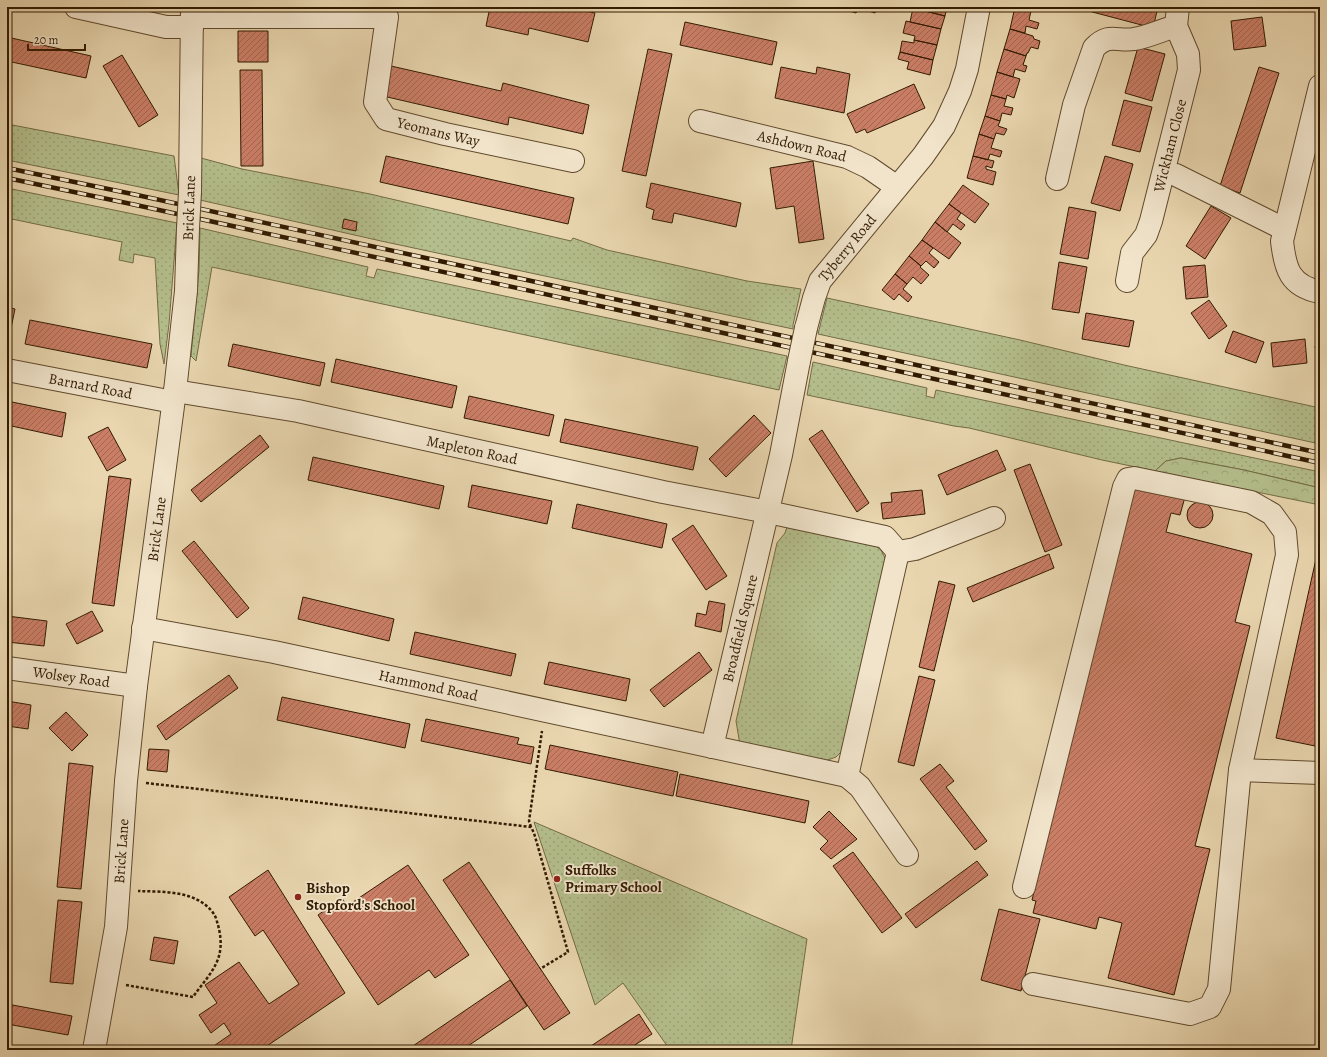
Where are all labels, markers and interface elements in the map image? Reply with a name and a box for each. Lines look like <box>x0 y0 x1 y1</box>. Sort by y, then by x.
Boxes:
scale bar <box>28 26 85 52</box>
text: 20 m <box>34 32 58 48</box>
street label: Wickham Close <box>1148 97 1191 195</box>
street label: Yeomans Way <box>394 112 482 151</box>
street label: Ashdown Road <box>754 125 850 167</box>
street label: Brick Lane <box>178 175 200 241</box>
street label: Tyberry Road <box>814 209 881 286</box>
street label: Barnard Road <box>47 368 135 404</box>
street label: Mapleton Road <box>425 431 520 470</box>
street label: Brick Lane <box>143 495 171 563</box>
street label: Broadfield Square <box>718 572 763 684</box>
street label: Wolsey Road <box>31 662 112 692</box>
street label: Hammond Road <box>377 665 481 706</box>
street label: Brick Lane <box>109 818 133 884</box>
place label: Suffolks Primary School <box>565 860 662 897</box>
marker: Suffolks Primary School <box>552 874 562 884</box>
place label: Bishop Stopford's School <box>306 878 415 915</box>
marker: Bishop Stopford's School <box>293 892 303 902</box>

